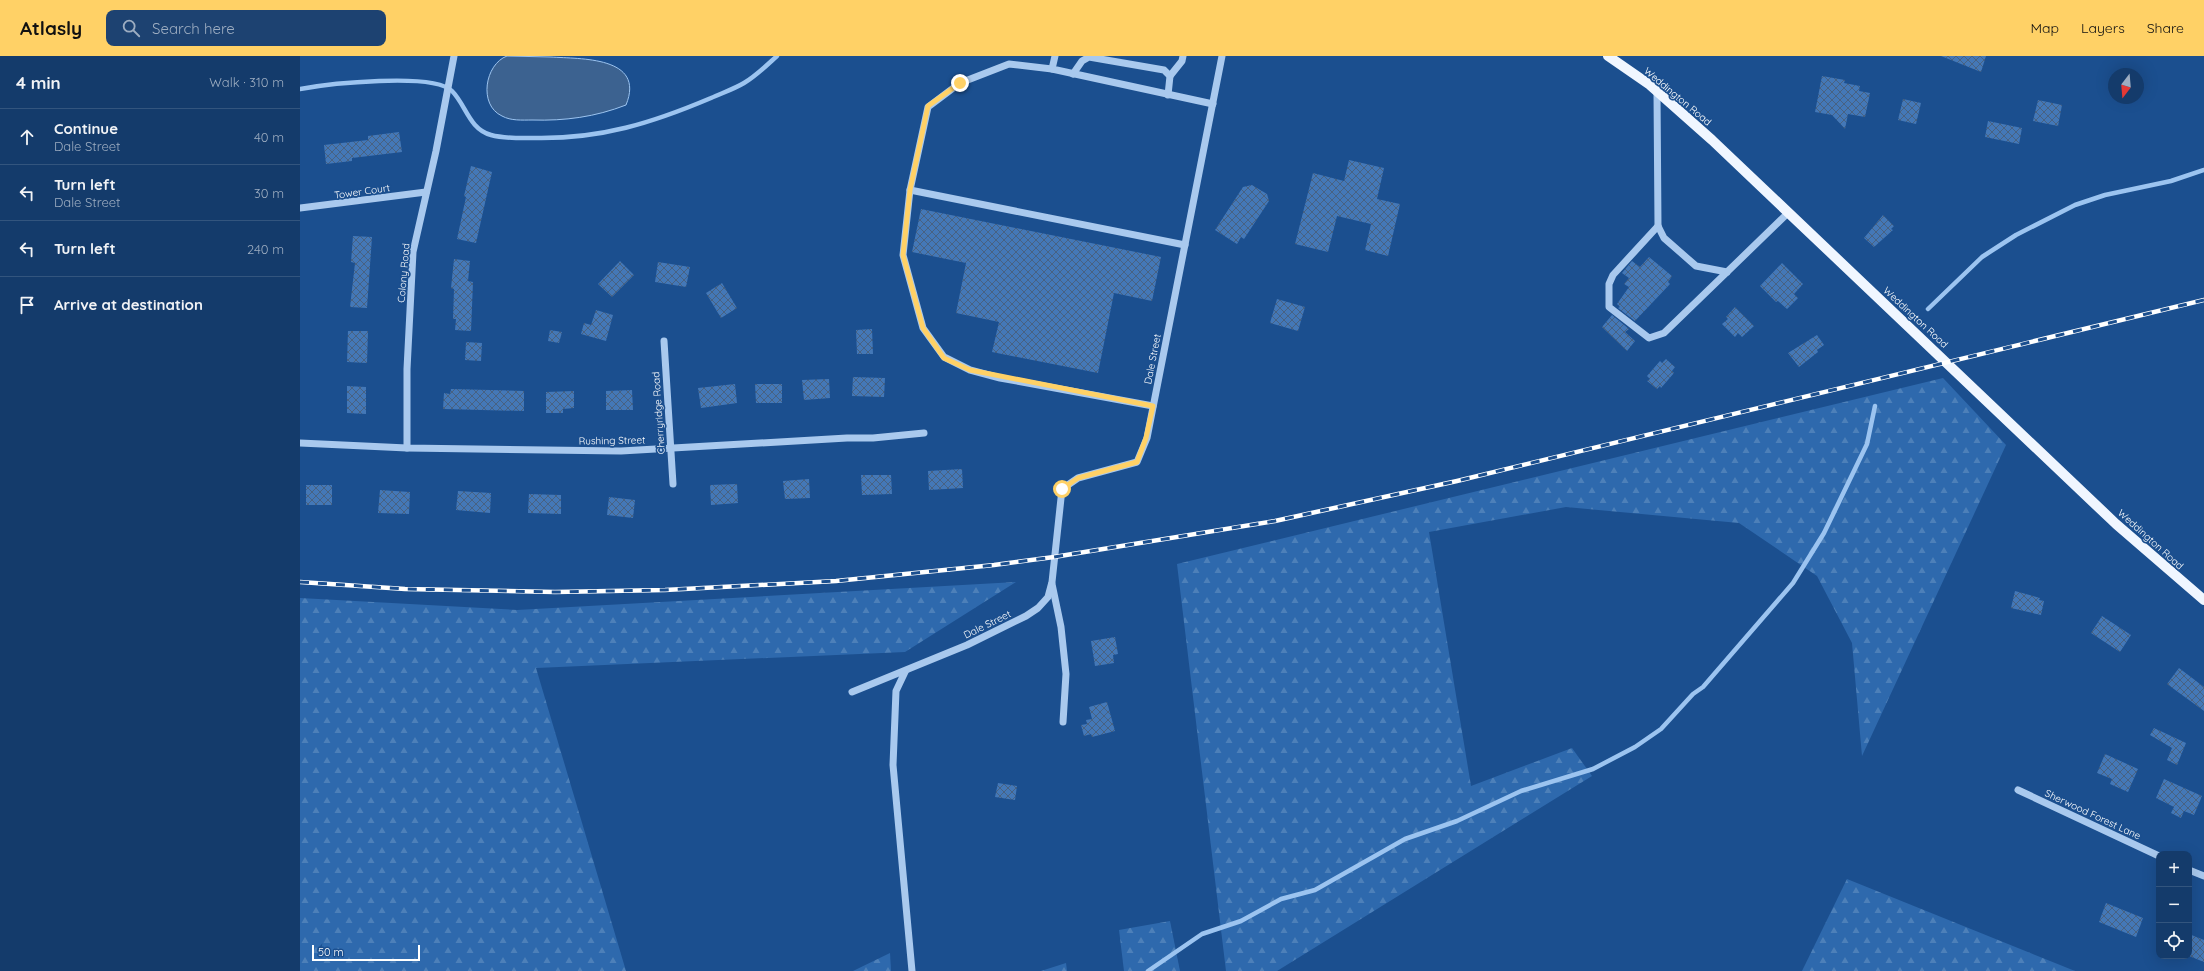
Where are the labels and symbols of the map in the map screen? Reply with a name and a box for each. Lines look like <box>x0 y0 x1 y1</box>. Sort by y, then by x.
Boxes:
street label: Weddington Road <box>1641 64 1714 128</box>
north arrow <box>2108 68 2144 104</box>
route end <box>951 74 969 92</box>
street label: Tower Court <box>333 181 391 202</box>
street label: Colony Road <box>394 243 413 303</box>
street label: Weddington Road <box>1880 284 1951 351</box>
street label: Dale Street <box>1141 332 1164 385</box>
street label: Cherryridge Road <box>649 371 668 455</box>
street label: Rushing Street <box>578 433 646 448</box>
route start <box>1053 480 1071 498</box>
street label: Weddington Road <box>2115 506 2186 572</box>
street label: Dale Street <box>961 607 1014 642</box>
street label: Sherwood Forest Lane <box>2043 787 2143 842</box>
scale bar <box>312 943 420 962</box>

